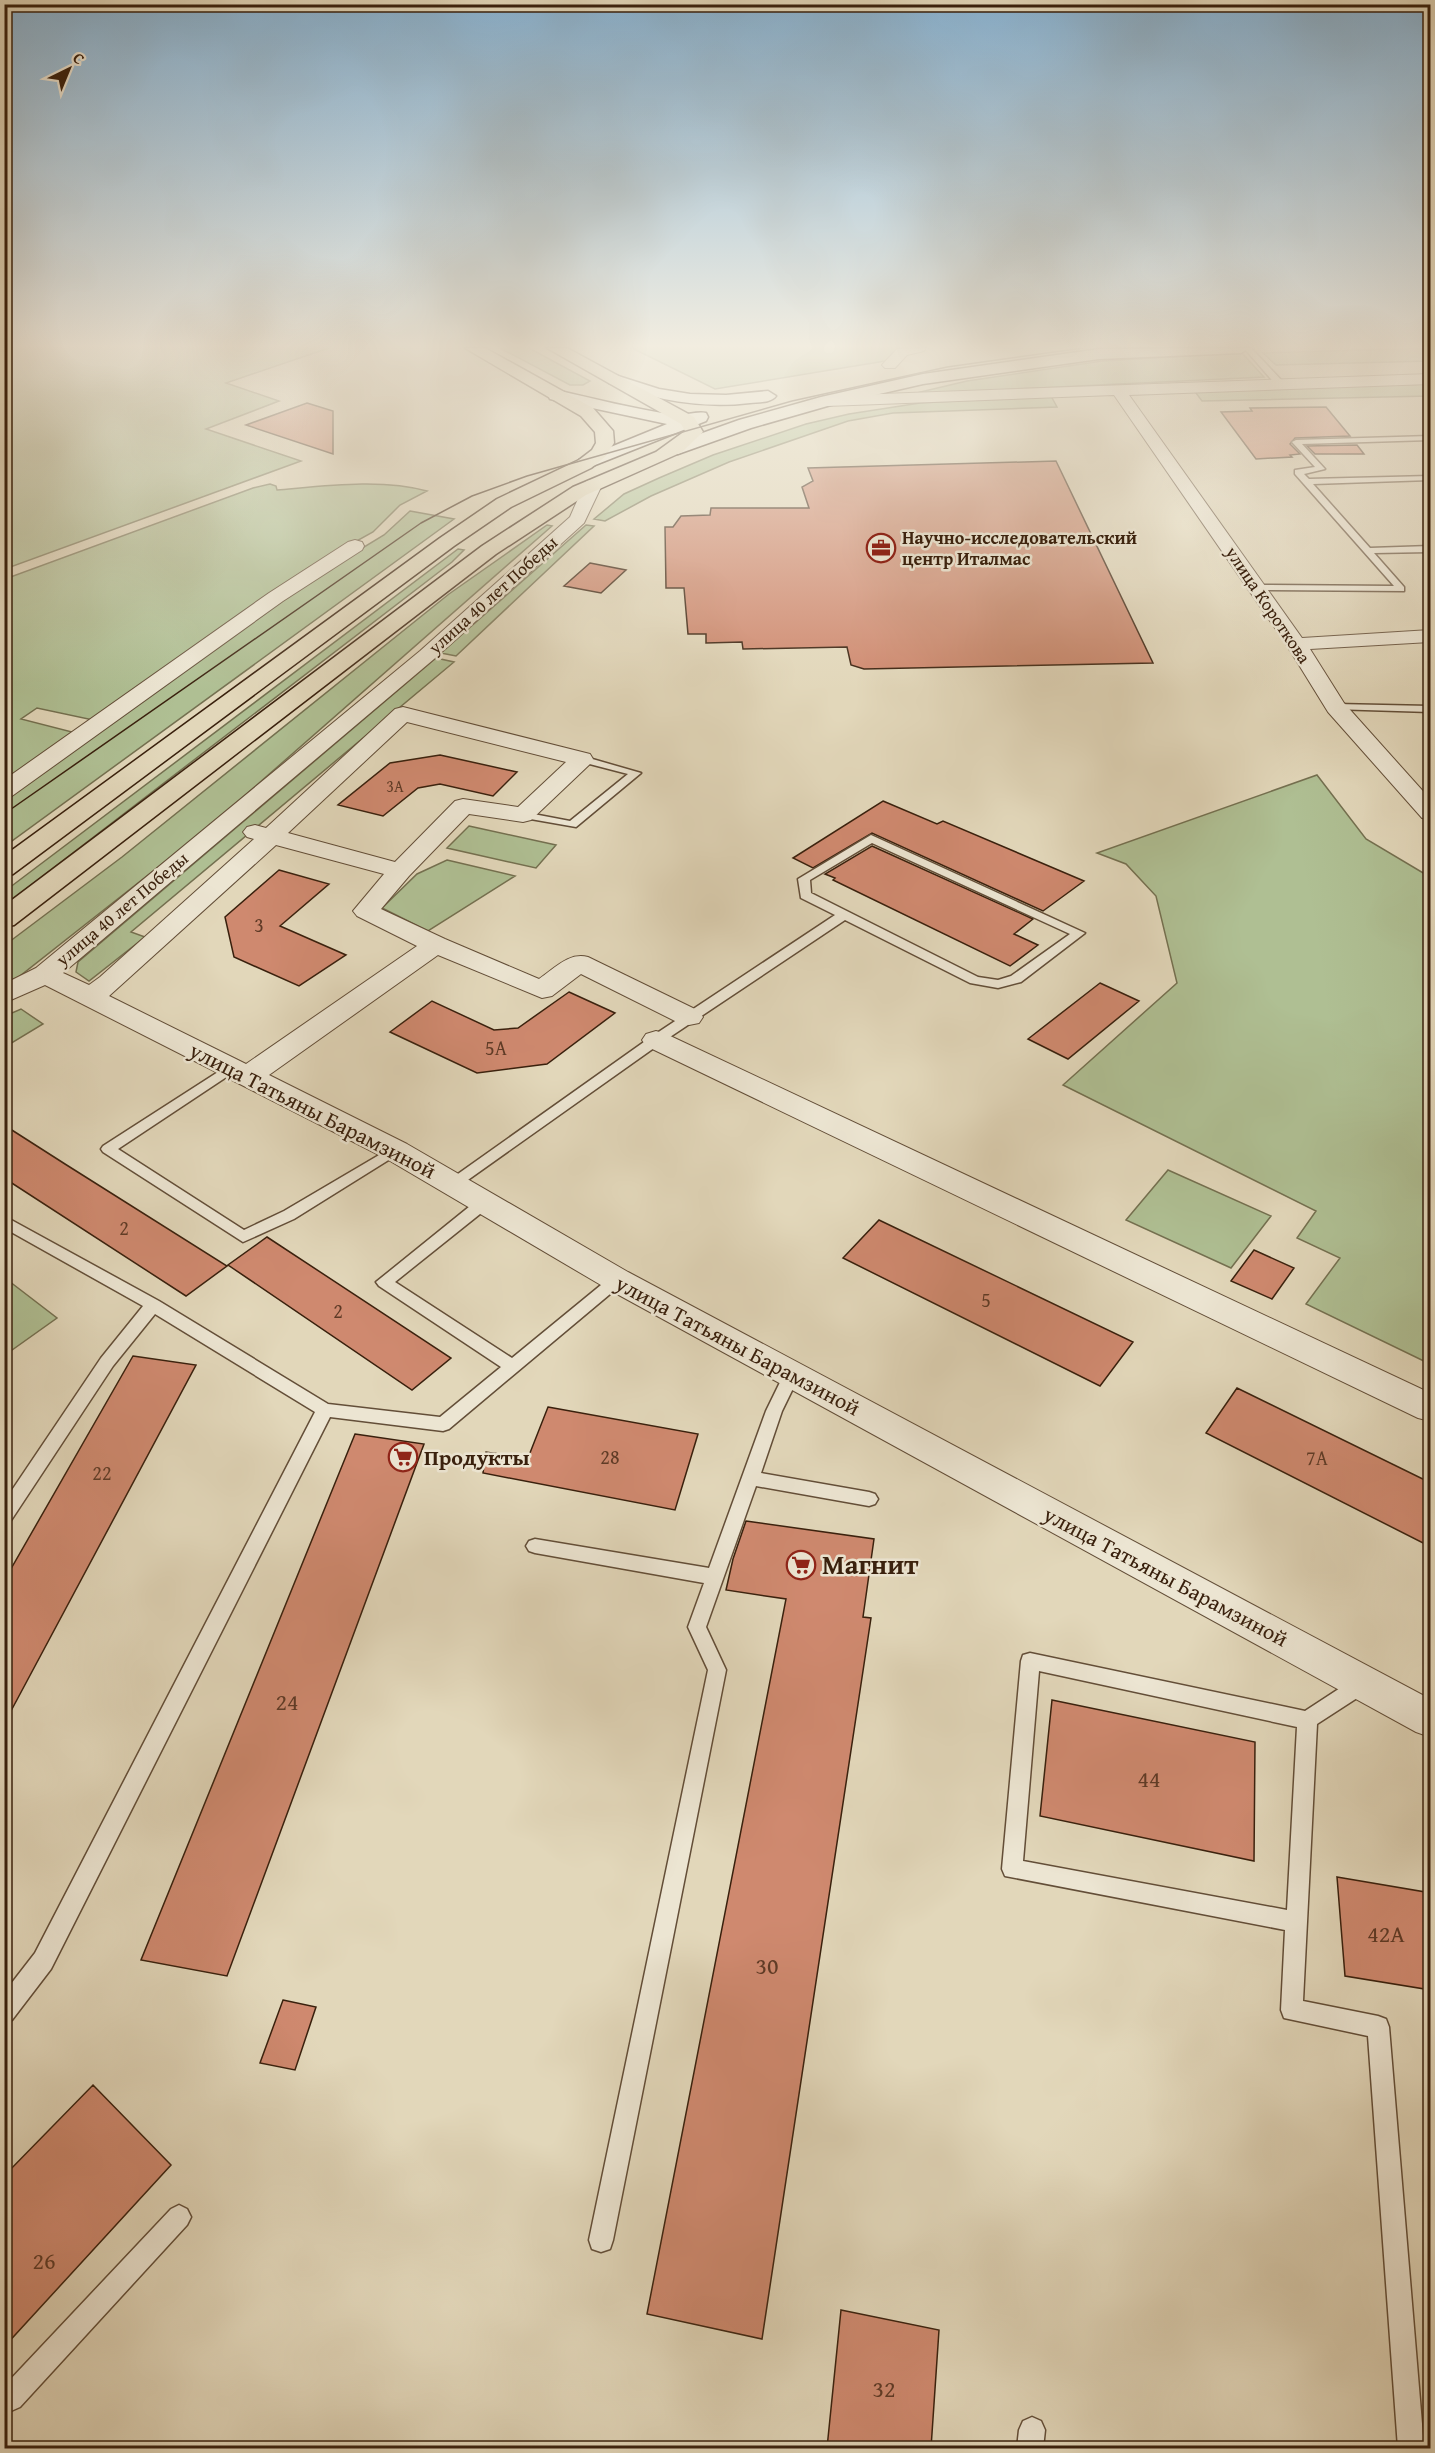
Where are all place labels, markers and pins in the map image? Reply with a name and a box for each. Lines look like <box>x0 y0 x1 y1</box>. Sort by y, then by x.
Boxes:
place label: Научно-исследовательский центр Италмас <box>902 524 1137 572</box>
office icon: Научно-исследовательский центр Италмас <box>865 532 897 564</box>
supermarket icon: Продукты <box>387 1441 419 1473</box>
place label: Продукты <box>424 1441 530 1473</box>
place label: Магнит <box>822 1544 919 1584</box>
supermarket icon: Магнит <box>785 1549 817 1581</box>

